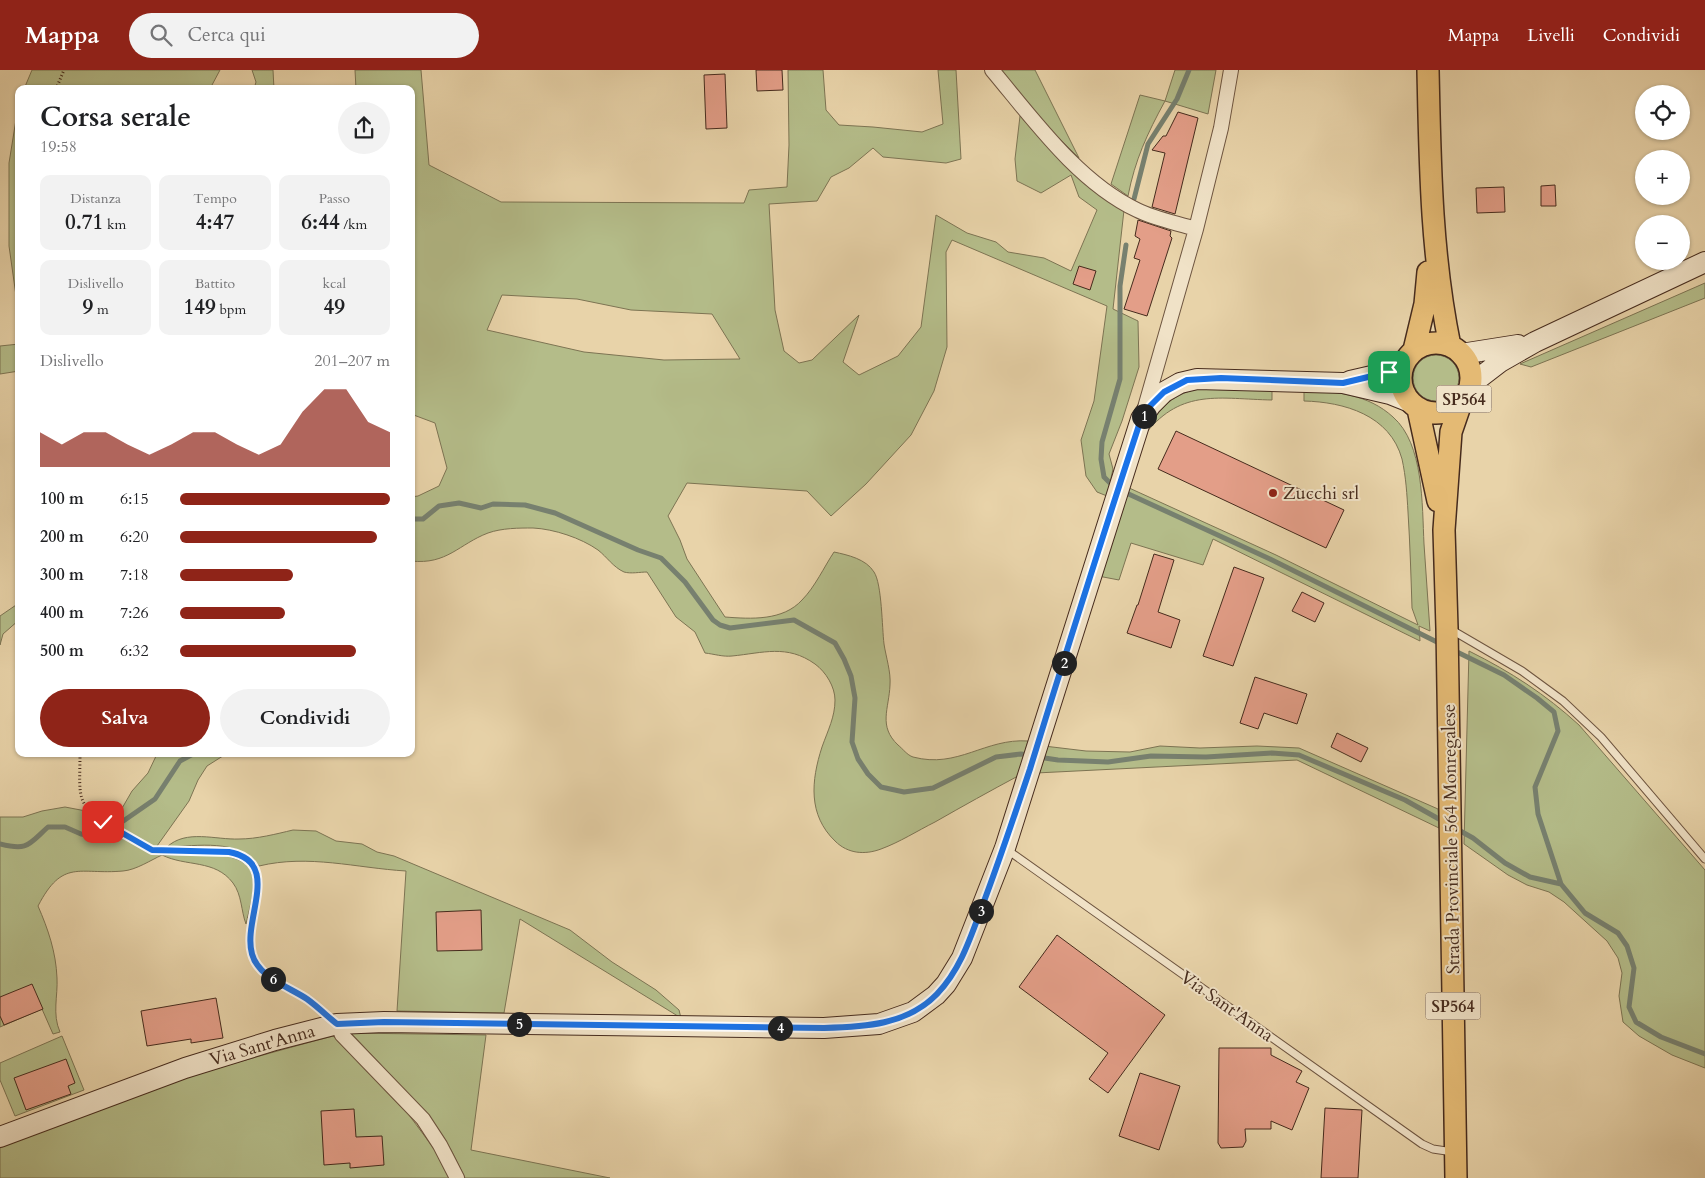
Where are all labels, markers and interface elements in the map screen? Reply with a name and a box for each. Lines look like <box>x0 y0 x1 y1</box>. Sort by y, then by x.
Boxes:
search box <box>129 13 479 58</box>
text: Mappa <box>25 19 99 52</box>
icon: search <box>147 21 175 49</box>
text: Cerca qui <box>187 22 265 48</box>
text: Mappa <box>1448 23 1499 48</box>
text: Livelli <box>1527 23 1575 48</box>
text: Condividi <box>1603 23 1680 48</box>
map controls <box>1635 85 1690 270</box>
button: locate <box>1635 85 1690 140</box>
text: Corsa serale <box>40 98 191 136</box>
button: share <box>338 102 390 154</box>
text: 19:58 <box>40 136 77 158</box>
button: + <box>1635 150 1690 205</box>
text: Distanza <box>70 189 121 208</box>
text: Tempo <box>193 189 237 208</box>
text: Passo <box>319 189 350 208</box>
text: 0.71 <box>65 208 103 237</box>
text: 4:47 <box>196 208 234 237</box>
text: 6:44 <box>301 208 340 237</box>
text: km <box>103 215 126 234</box>
text: /km <box>340 215 367 234</box>
button: − <box>1635 215 1690 270</box>
text: Dislivello <box>68 274 123 293</box>
text: Battito <box>195 274 235 293</box>
text: kcal <box>323 274 346 293</box>
text: 9 <box>82 293 93 322</box>
text: 149 <box>184 293 216 322</box>
text: 49 <box>324 293 345 322</box>
text: m <box>93 300 109 319</box>
text: bpm <box>216 300 246 319</box>
text: Dislivello <box>40 350 104 372</box>
text: 201–207 m <box>314 350 390 372</box>
pin <box>1368 351 1410 393</box>
icon: arrive <box>1375 358 1403 386</box>
road number: SP564 <box>1436 386 1492 412</box>
pin: 1 <box>1132 404 1156 428</box>
text: 1 <box>1141 407 1148 426</box>
place label: Zucchi srl <box>1283 481 1359 506</box>
marker: Zucchi srl <box>1267 487 1279 499</box>
text: 100 m <box>40 488 84 510</box>
text: 6:15 <box>120 488 149 510</box>
text: 200 m <box>40 526 84 548</box>
text: 6:20 <box>120 526 149 548</box>
text: 300 m <box>40 564 84 586</box>
text: 7:18 <box>120 564 149 586</box>
text: 400 m <box>40 602 84 624</box>
text: 7:26 <box>120 602 149 624</box>
text: 500 m <box>40 640 84 662</box>
text: 6:32 <box>120 640 149 662</box>
pin: 2 <box>1052 650 1076 676</box>
text: 2 <box>1061 654 1068 673</box>
button: Salva <box>40 689 210 747</box>
button: Condividi <box>220 689 390 747</box>
street label: Strada Provinciale 564 Monregalese <box>1437 704 1466 974</box>
pin <box>82 801 124 843</box>
icon: check <box>89 808 117 836</box>
pin: 3 <box>968 898 994 924</box>
text: 3 <box>978 902 985 921</box>
street label: Via Sant'Anna <box>1175 965 1279 1048</box>
pin: 6 <box>260 966 286 992</box>
text: 6 <box>270 970 277 989</box>
road number: SP564 <box>1426 992 1480 1019</box>
pin: 5 <box>506 1012 532 1036</box>
text: 5 <box>516 1015 523 1034</box>
pin: 4 <box>768 1016 792 1040</box>
street label: Via Sant'Anna <box>206 1018 318 1072</box>
text: 4 <box>777 1019 784 1038</box>

